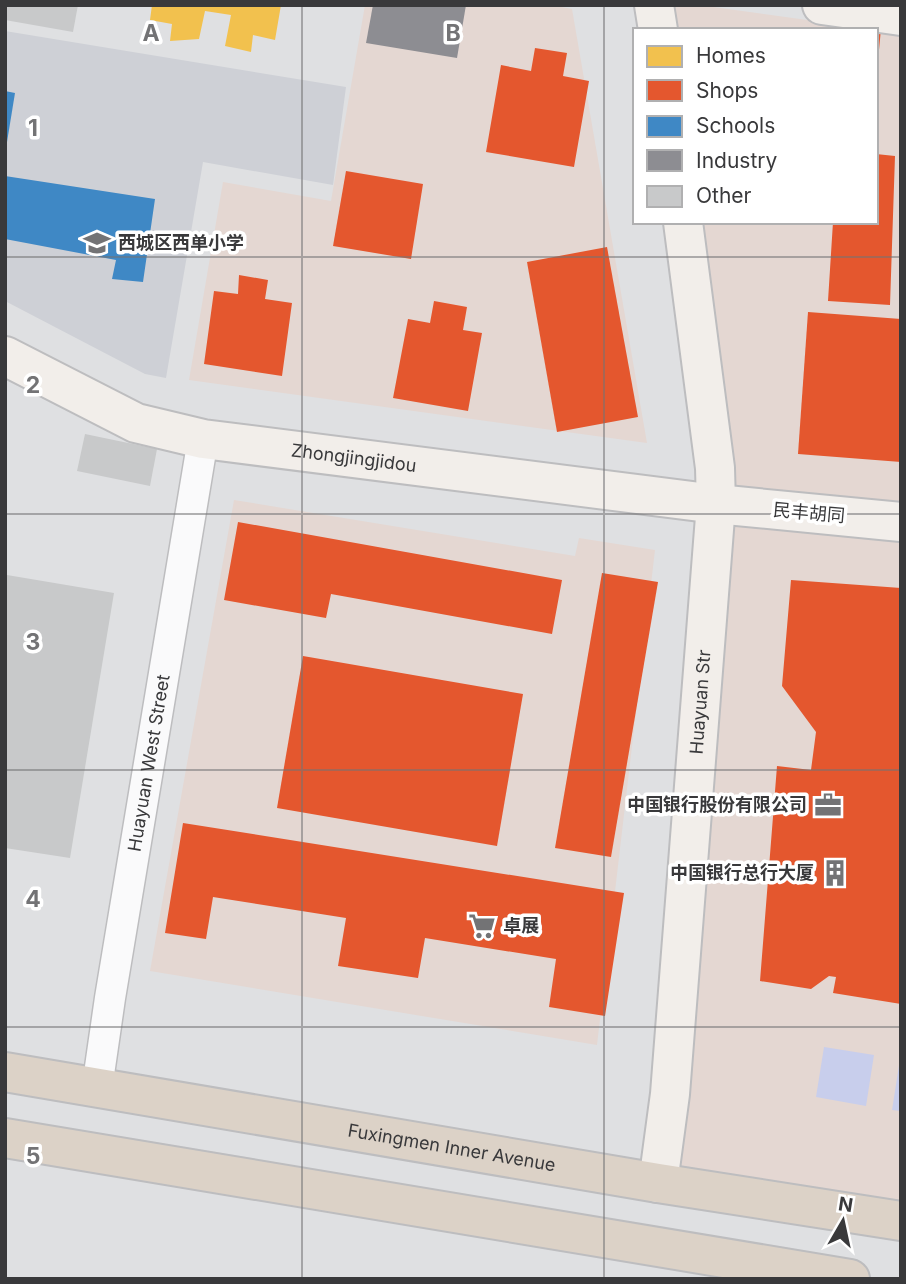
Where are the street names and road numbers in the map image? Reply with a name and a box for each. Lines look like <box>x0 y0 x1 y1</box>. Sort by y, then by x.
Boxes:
street label: Zhongjingjidou <box>290 439 418 476</box>
street label: 民丰胡同 <box>772 499 846 526</box>
street label: Huayuan Str <box>686 649 715 755</box>
street label: Huayuan West Street <box>124 673 174 853</box>
street label: Fuxingmen Inner Avenue <box>346 1119 557 1175</box>

